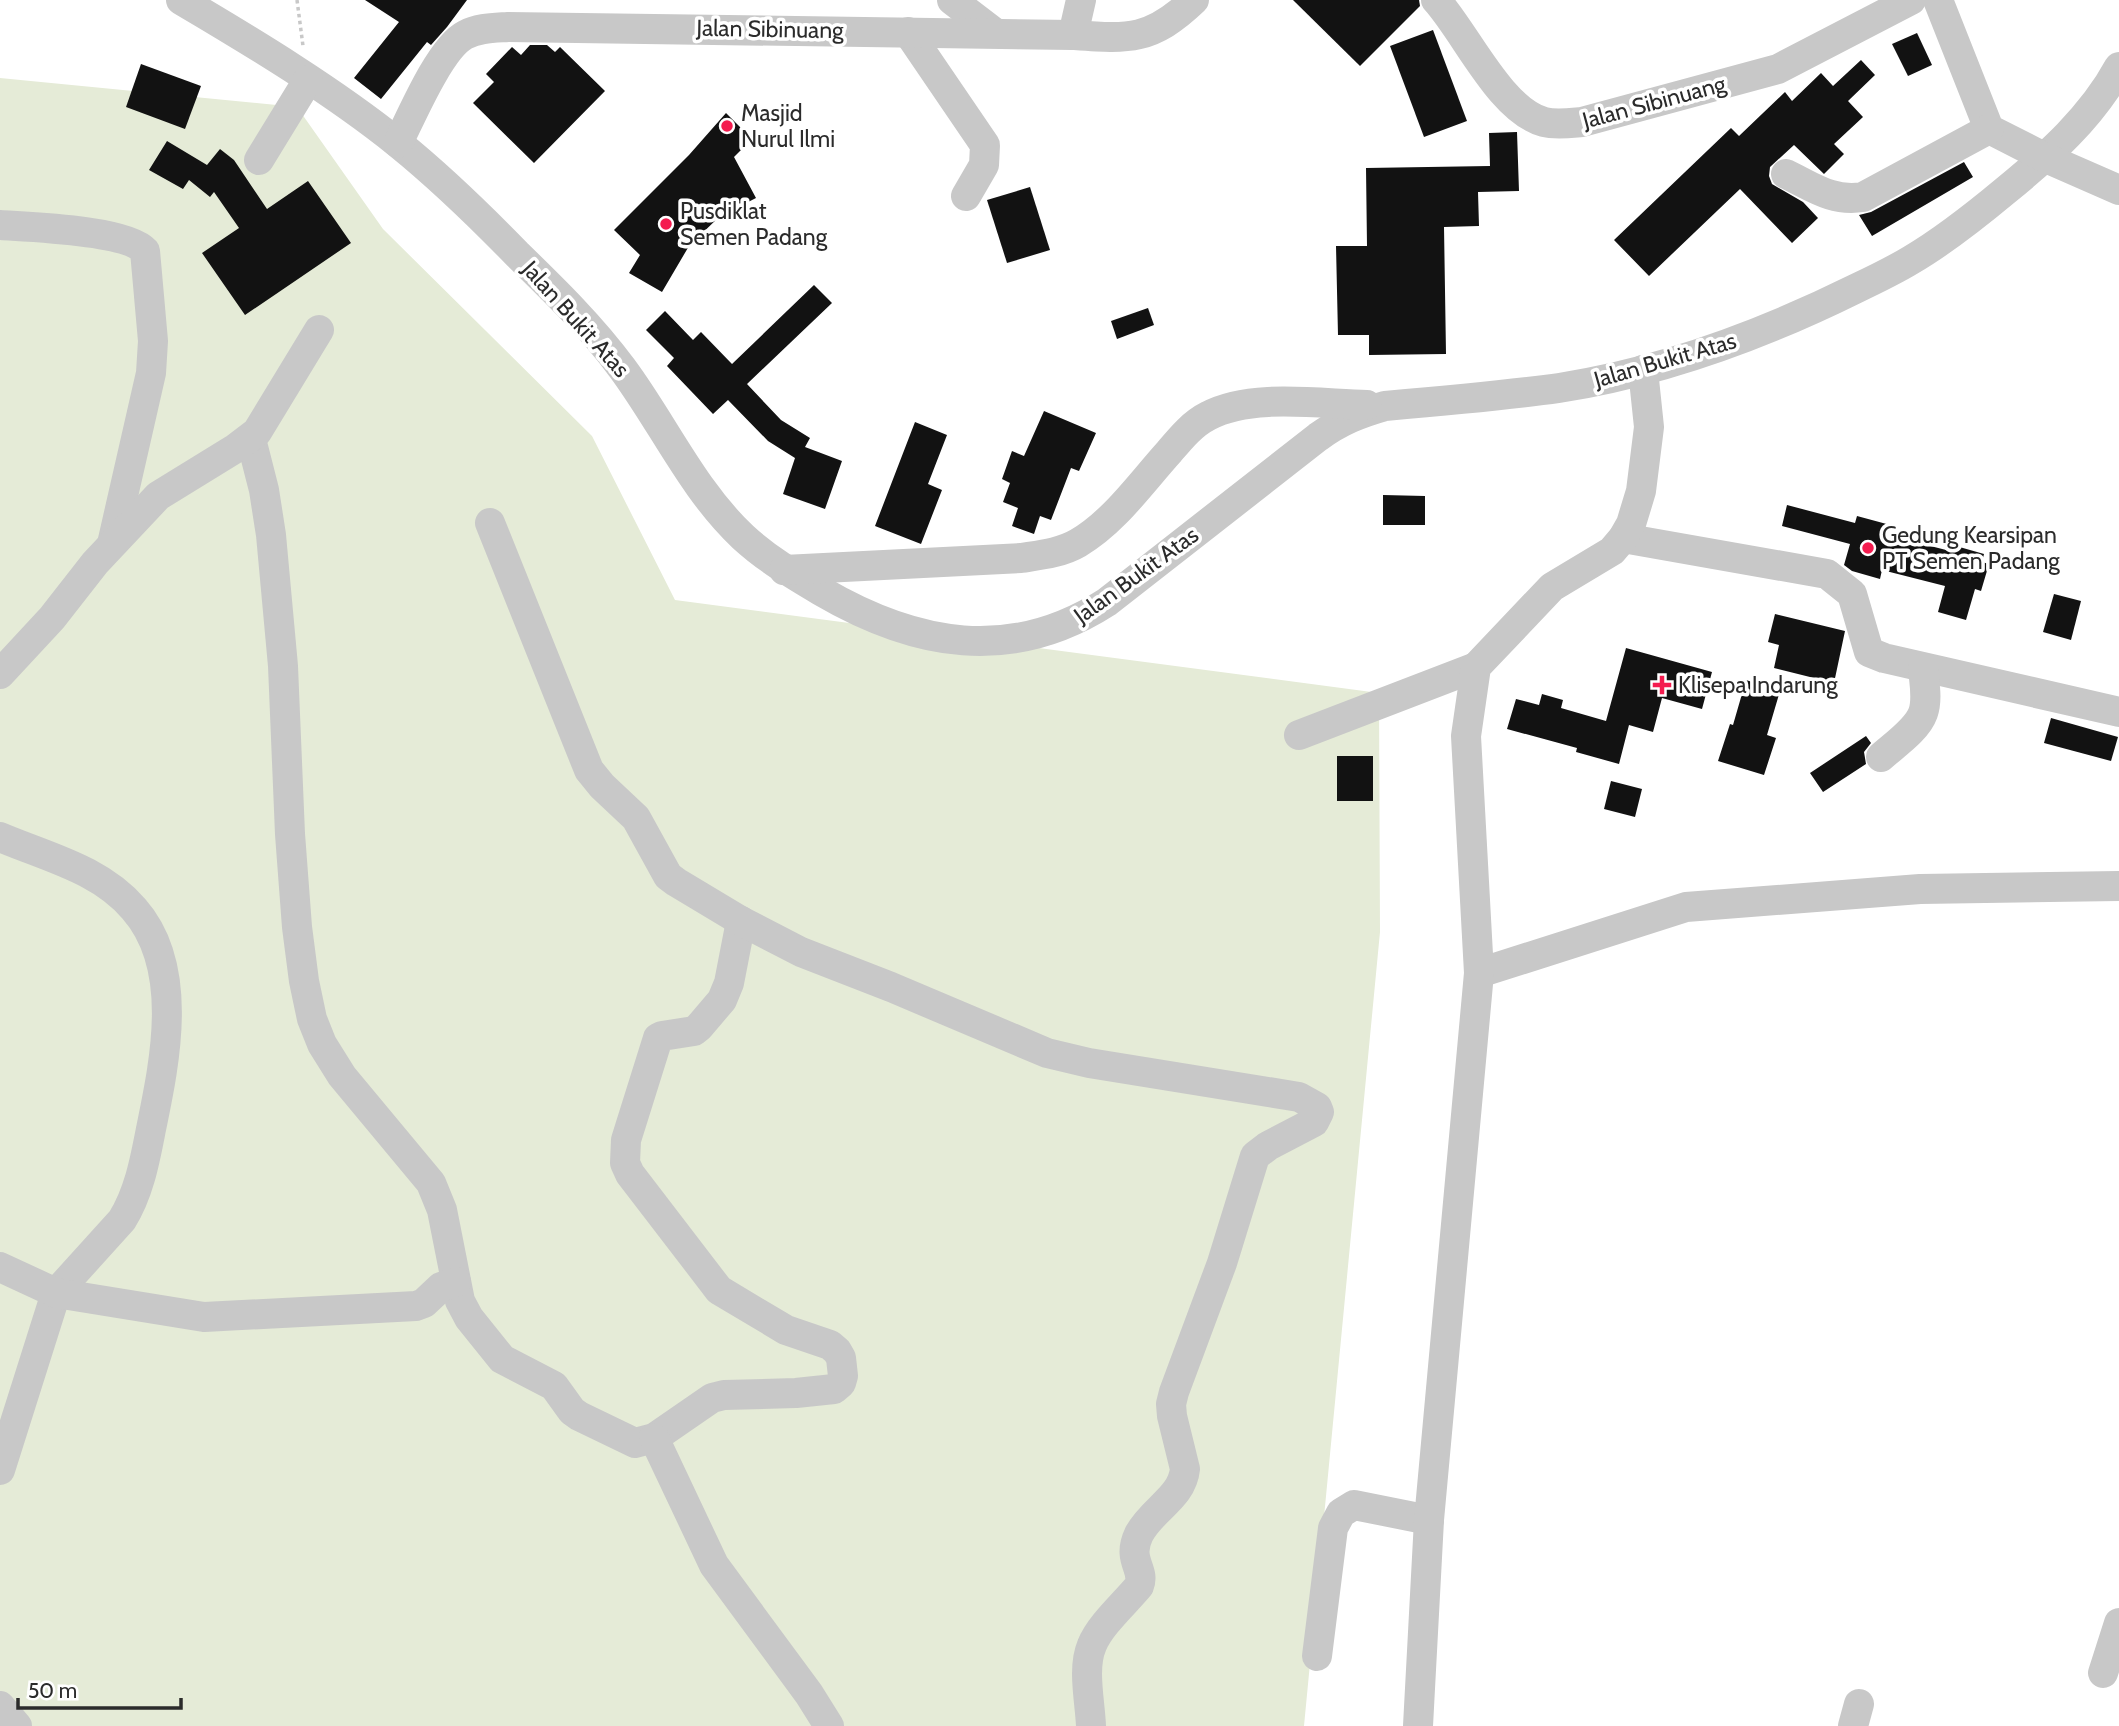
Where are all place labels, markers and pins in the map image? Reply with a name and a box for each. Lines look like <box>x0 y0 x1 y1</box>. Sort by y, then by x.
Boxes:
place label: Masjid Nurul Ilmi <box>741 99 835 153</box>
marker: Masjid Nurul Ilmi <box>719 118 735 134</box>
place label: Pusdiklat Semen Padang <box>680 197 828 251</box>
marker: Pusdiklat Semen Padang <box>658 216 674 232</box>
place label: Gedung Kearsipan PT Semen Padang <box>1882 521 2060 575</box>
marker: Gedung Kearsipan PT Semen Padang <box>1860 540 1876 556</box>
place label: Klisepa Indarung <box>1678 671 1838 699</box>
marker: Klisepa Indarung <box>1652 675 1672 695</box>

